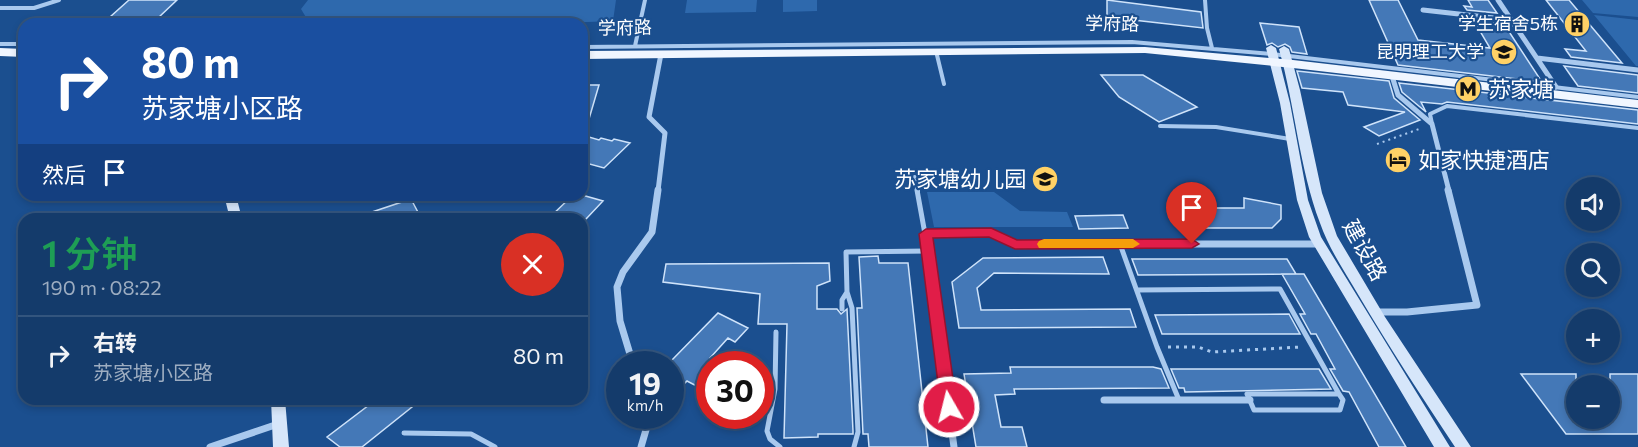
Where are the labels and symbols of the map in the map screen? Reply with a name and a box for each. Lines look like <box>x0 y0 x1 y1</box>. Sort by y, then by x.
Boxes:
building icon: 学生宿舍5栋 <box>1562 9 1592 39</box>
street label: 学府路 <box>1085 12 1139 34</box>
place label: 学生宿舍5栋 <box>1458 12 1558 34</box>
street label: 学府路 <box>598 16 652 38</box>
school or university icon: 昆明理工大学 <box>1489 37 1519 67</box>
place label: 昆明理工大学 <box>1376 40 1484 62</box>
metro station icon: 苏家塘 <box>1453 74 1483 104</box>
place label: 苏家塘 <box>1488 75 1554 102</box>
hotel icon: 如家快捷酒店 <box>1383 145 1413 175</box>
place label: 如家快捷酒店 <box>1418 146 1550 173</box>
school or university icon: 苏家塘幼儿园 <box>1030 164 1060 194</box>
place label: 苏家塘幼儿园 <box>894 165 1026 192</box>
pin <box>1166 182 1217 244</box>
street label: 建设路 <box>1338 214 1393 285</box>
speed limit sign: 30 <box>696 351 774 429</box>
position arrow <box>917 375 981 439</box>

